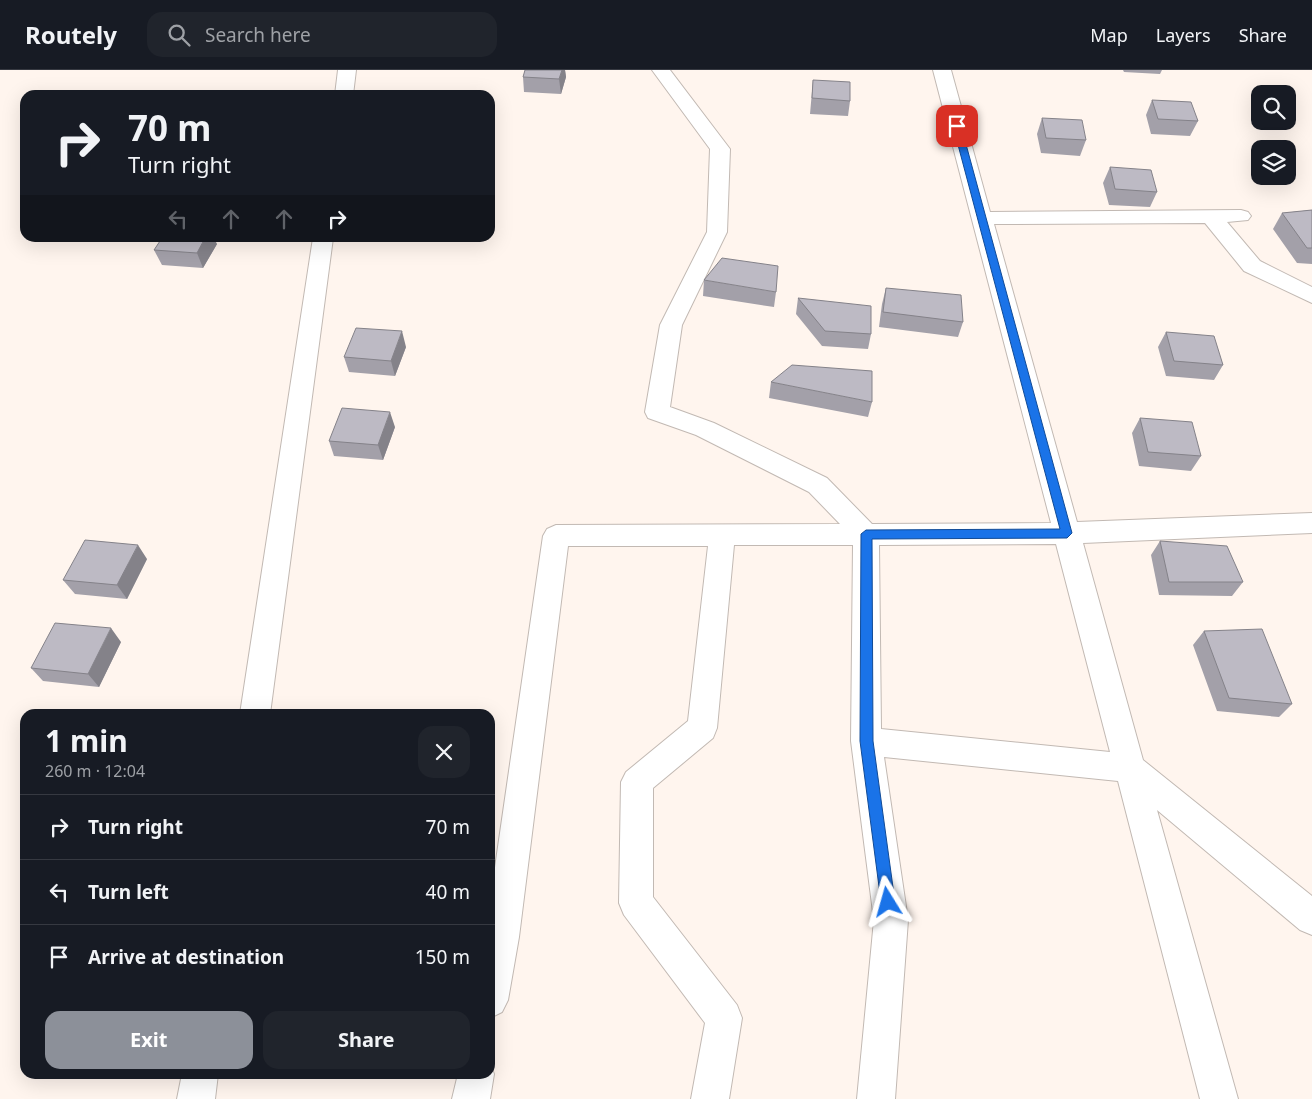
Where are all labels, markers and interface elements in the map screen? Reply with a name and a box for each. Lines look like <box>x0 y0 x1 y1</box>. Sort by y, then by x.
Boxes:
search box <box>147 12 497 57</box>
text: Routely <box>25 18 117 51</box>
icon: search <box>165 21 193 49</box>
text: Search here <box>205 22 311 48</box>
text: Map <box>1090 23 1128 47</box>
text: Layers <box>1156 23 1211 47</box>
text: Share <box>1239 23 1287 47</box>
map controls <box>1251 85 1296 185</box>
button: search <box>1251 85 1296 130</box>
text: 70 m <box>128 104 211 151</box>
pin <box>936 105 978 147</box>
icon: right <box>45 110 110 175</box>
icon: arrive <box>943 112 971 140</box>
button: layers <box>1251 140 1296 185</box>
text: Turn right <box>128 149 231 179</box>
icon: left <box>164 205 192 233</box>
icon: ahead <box>217 205 245 233</box>
icon: ahead <box>270 205 298 233</box>
icon: right <box>323 205 351 233</box>
text: 1 min <box>45 720 128 761</box>
button: close <box>418 726 470 778</box>
text: 260 m · 12:04 <box>45 760 145 782</box>
icon: right <box>45 813 73 841</box>
text: Turn right <box>88 814 183 840</box>
text: 70 m <box>426 814 470 840</box>
position arrow <box>861 875 913 927</box>
icon: left <box>45 878 73 906</box>
text: Turn left <box>88 879 169 905</box>
text: 40 m <box>426 879 470 905</box>
icon: arrive <box>45 943 73 971</box>
text: Arrive at destination <box>88 944 284 970</box>
text: 150 m <box>415 944 470 970</box>
button: Exit <box>45 1011 253 1069</box>
button: Share <box>263 1011 470 1069</box>

